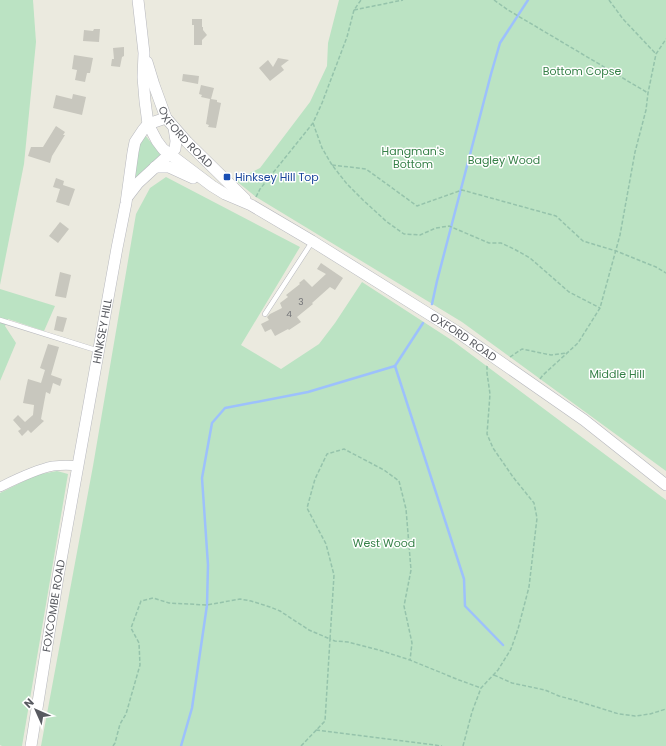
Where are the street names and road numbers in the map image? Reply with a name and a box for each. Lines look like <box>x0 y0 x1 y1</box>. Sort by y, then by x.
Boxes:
street label: OXFORD ROAD <box>154 104 217 172</box>
street label: HINKSEY HILL <box>88 297 116 365</box>
street label: OXFORD ROAD <box>427 309 501 365</box>
street label: FOXCOMBE ROAD <box>38 558 69 653</box>

